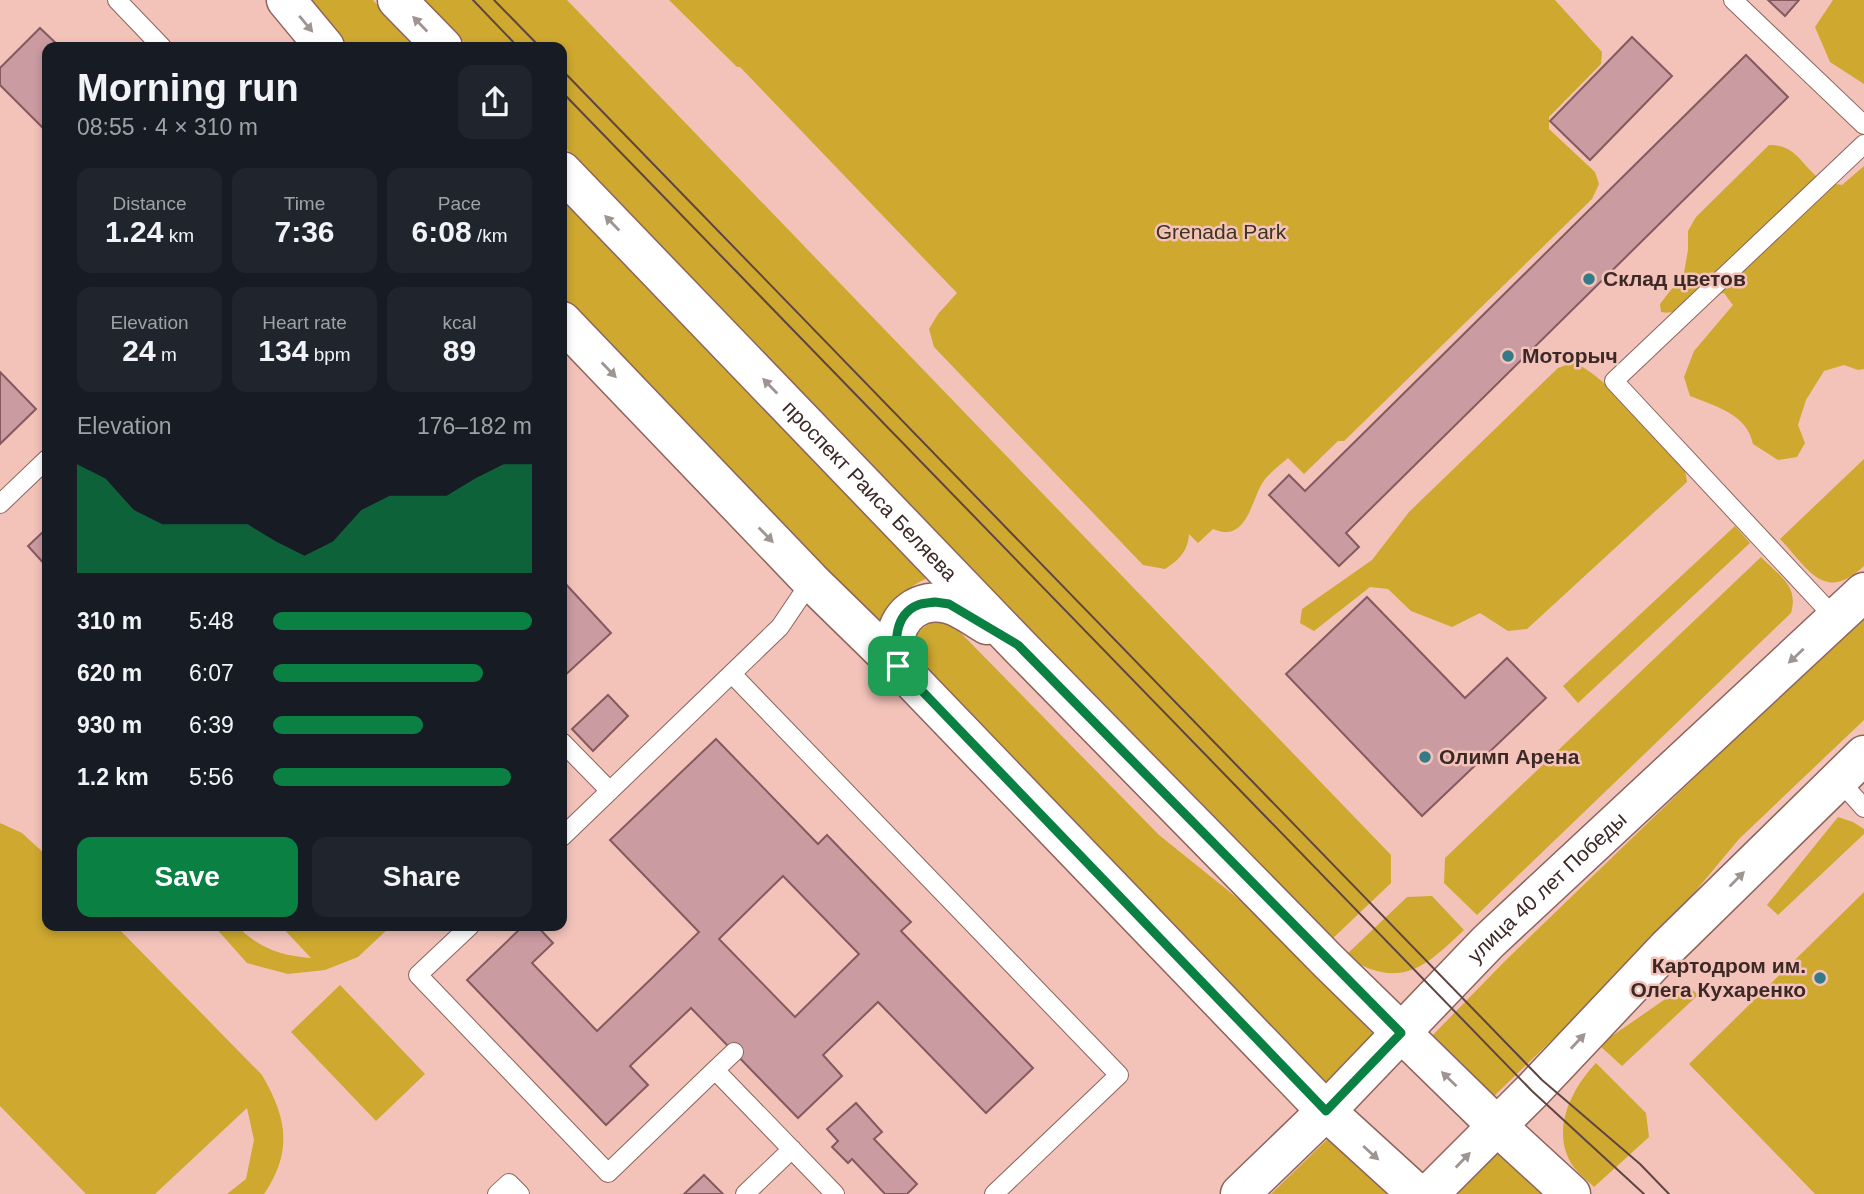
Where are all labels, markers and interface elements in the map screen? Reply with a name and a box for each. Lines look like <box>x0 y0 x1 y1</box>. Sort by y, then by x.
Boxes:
one-way arrow <box>298 14 313 32</box>
one-way arrow <box>412 15 429 32</box>
button: share <box>458 65 532 139</box>
text: Morning run <box>77 67 299 109</box>
text: 08:55 · 4 × 310 m <box>77 114 258 140</box>
text: Distance <box>113 193 186 214</box>
text: Time <box>284 193 325 214</box>
text: Pace <box>438 193 481 214</box>
one-way arrow <box>603 214 620 231</box>
text: 1.24 <box>105 215 163 248</box>
text: 7:36 <box>274 215 335 248</box>
text: 6:08 <box>412 215 472 248</box>
park label: Grenada Park <box>1156 220 1287 243</box>
text: km <box>163 225 194 246</box>
text: /km <box>472 225 507 246</box>
place label: Склад цветов <box>1603 267 1746 290</box>
marker: Склад цветов <box>1581 271 1597 287</box>
text: Elevation <box>110 312 189 333</box>
text: Heart rate <box>262 312 347 333</box>
text: kcal <box>443 312 476 333</box>
text: 24 <box>122 334 156 367</box>
text: 134 <box>258 334 308 367</box>
text: 89 <box>443 334 476 367</box>
text: m <box>156 344 177 365</box>
text: bpm <box>308 344 351 365</box>
place label: Моторыч <box>1522 344 1618 367</box>
marker: Моторыч <box>1500 348 1516 364</box>
one-way arrow <box>600 361 616 378</box>
one-way arrow <box>761 378 778 395</box>
street label: проспект Раиса Беляева <box>778 396 962 586</box>
text: Elevation <box>77 413 172 439</box>
text: 176–182 m <box>417 413 532 439</box>
one-way arrow <box>758 526 775 543</box>
text: 310 m <box>77 608 142 634</box>
text: 5:48 <box>189 608 234 634</box>
pin <box>868 636 928 696</box>
icon: arrive <box>879 647 917 685</box>
one-way arrow <box>1788 647 1805 663</box>
text: 620 m <box>77 660 142 686</box>
text: 6:07 <box>189 660 234 686</box>
text: 930 m <box>77 712 142 738</box>
text: 6:39 <box>189 712 234 738</box>
place label: Олимп Арена <box>1439 745 1580 768</box>
marker: Олимп Арена <box>1417 749 1433 765</box>
text: 1.2 km <box>77 764 149 790</box>
text: 5:56 <box>189 764 234 790</box>
street label: улица 40 лет Победы <box>1463 807 1631 967</box>
button: Save <box>77 837 298 917</box>
button: Share <box>312 837 532 917</box>
one-way arrow <box>1728 871 1745 887</box>
place label: Картодром им. Олега Кухаренко <box>1631 954 1806 1001</box>
marker: Картодром им. Олега Кухаренко <box>1812 970 1828 986</box>
one-way arrow <box>1570 1032 1586 1050</box>
one-way arrow <box>1440 1071 1457 1088</box>
one-way arrow <box>1363 1144 1380 1160</box>
one-way arrow <box>1454 1151 1471 1168</box>

